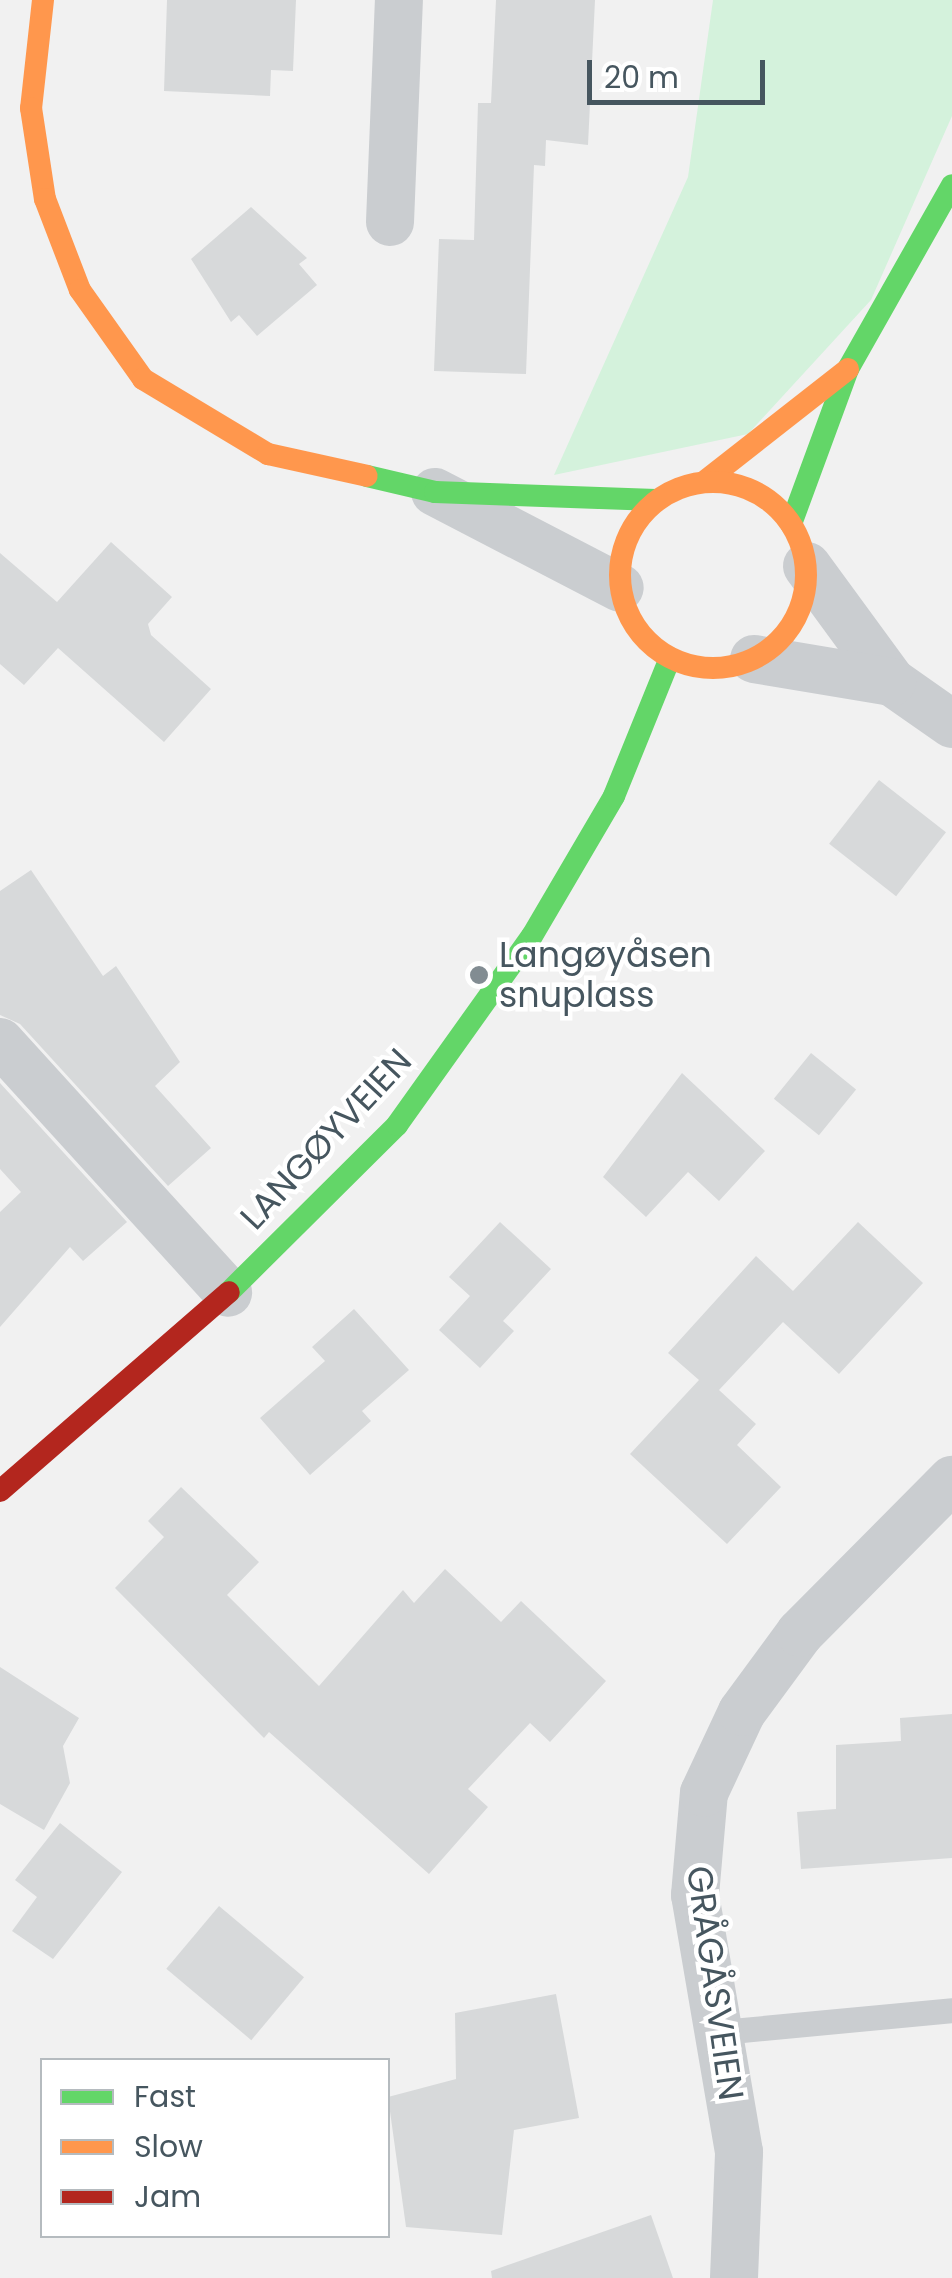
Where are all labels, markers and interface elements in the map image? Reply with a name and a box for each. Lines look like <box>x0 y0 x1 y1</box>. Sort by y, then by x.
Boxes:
scale bar <box>592 40 770 102</box>
text: 20 m <box>604 56 679 99</box>
place label: Langøyåsen snuplass <box>499 934 712 1016</box>
marker: Langøyåsen snuplass <box>468 964 490 986</box>
street label: LANGØYVEIEN <box>232 1040 420 1238</box>
street label: GRÅGÅSVEIEN <box>678 1863 752 2103</box>
legend <box>40 2058 390 2238</box>
text: Fast <box>134 2075 196 2118</box>
text: Slow <box>134 2125 203 2168</box>
text: Jam <box>134 2175 201 2218</box>

